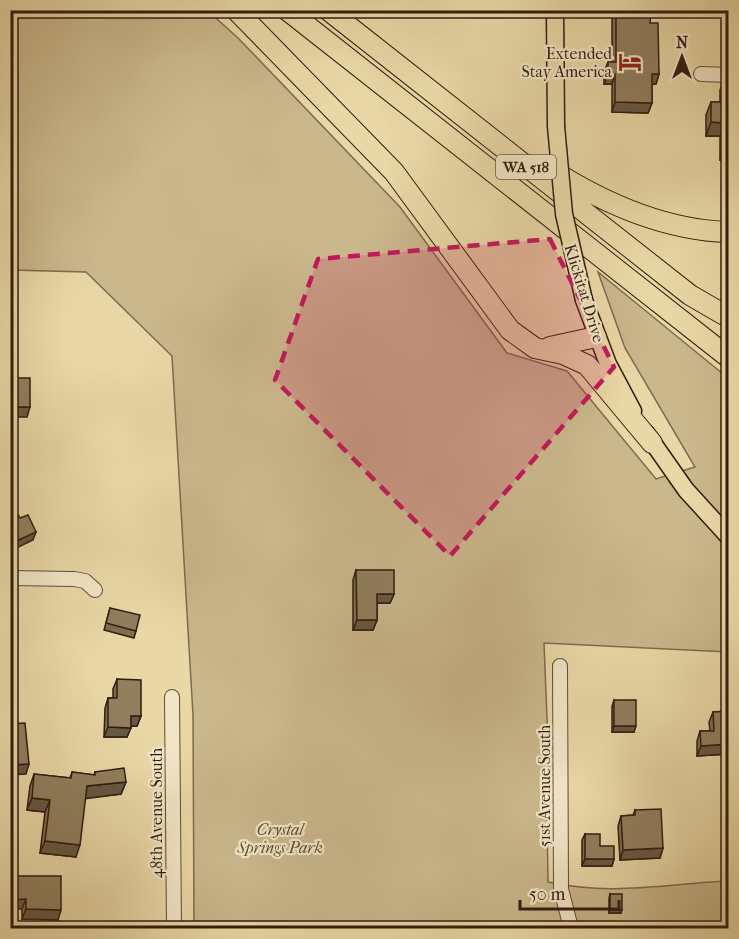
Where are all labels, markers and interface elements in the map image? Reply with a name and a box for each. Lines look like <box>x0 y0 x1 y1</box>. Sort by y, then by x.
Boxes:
north arrow <box>652 27 712 87</box>
text: N <box>676 33 689 52</box>
place label: Extended Stay America <box>522 44 613 81</box>
hotel icon: Extended Stay America <box>617 49 643 75</box>
road number: WA 518 <box>496 155 556 179</box>
street label: Klickitat Drive <box>561 242 609 345</box>
street label: 51st Avenue South <box>535 725 554 847</box>
street label: 48th Avenue South <box>147 748 166 878</box>
park label: Crystal Springs Park <box>236 820 323 857</box>
scale bar <box>520 873 619 911</box>
text: 50 m <box>529 884 566 905</box>

